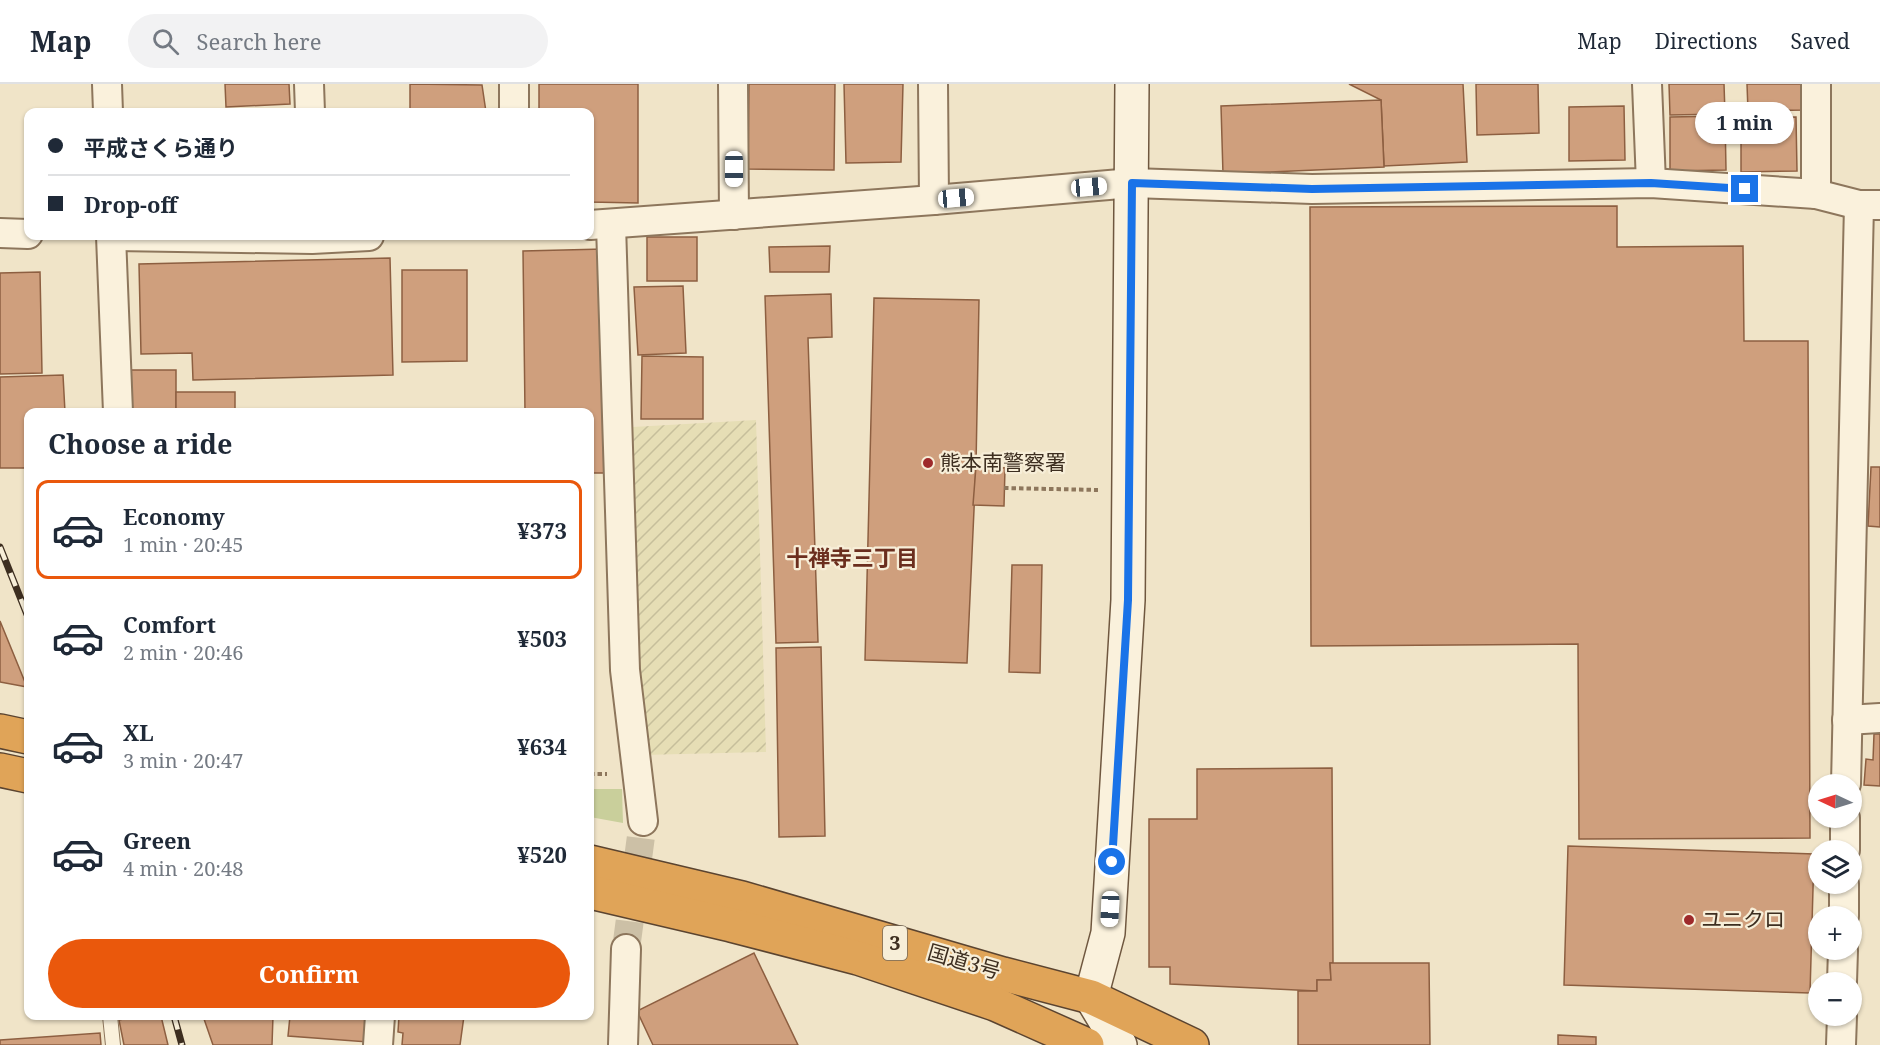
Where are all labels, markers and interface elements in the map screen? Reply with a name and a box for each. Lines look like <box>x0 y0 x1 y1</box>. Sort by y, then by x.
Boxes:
search box <box>128 14 548 68</box>
text: Map <box>30 22 92 60</box>
icon: search <box>149 25 182 58</box>
text: Search here <box>197 26 321 56</box>
text: Map <box>1577 27 1622 55</box>
text: Directions <box>1655 27 1757 55</box>
text: Saved <box>1790 27 1850 55</box>
callout: 1 min <box>1696 102 1794 144</box>
text: 1 min <box>1716 109 1773 136</box>
text: 平成さくら通り <box>84 132 238 162</box>
car <box>725 151 743 187</box>
route end <box>1731 175 1758 202</box>
car <box>1070 176 1108 198</box>
car <box>937 187 975 209</box>
text: Drop-off <box>84 189 177 219</box>
text: Choose a ride <box>48 425 233 462</box>
place label: 熊本南警察署 <box>940 448 1066 476</box>
marker: 熊本南警察署 <box>921 456 935 470</box>
text: Economy <box>123 501 225 531</box>
icon: car <box>51 503 105 557</box>
text: ¥373 <box>517 515 567 545</box>
text: 1 min · 20:45 <box>123 531 243 558</box>
district label: 十禅寺三丁目 <box>786 542 918 572</box>
text: Comfort <box>123 609 216 639</box>
icon: car <box>51 611 105 665</box>
text: ¥503 <box>517 623 567 653</box>
text: 2 min · 20:46 <box>123 639 243 666</box>
text: XL <box>123 717 154 747</box>
icon: car <box>51 719 105 773</box>
text: ¥634 <box>517 731 567 761</box>
text: 3 min · 20:47 <box>123 747 243 774</box>
north arrow <box>1808 774 1862 828</box>
map controls <box>1808 774 1862 1026</box>
text: Green <box>123 825 191 855</box>
icon: car <box>51 827 105 881</box>
text: ¥520 <box>517 839 567 869</box>
button: layers <box>1808 840 1862 894</box>
route start <box>1098 848 1125 875</box>
text: 4 min · 20:48 <box>123 855 243 882</box>
car <box>1100 891 1120 927</box>
place label: ユニクロ <box>1701 905 1785 933</box>
button: + <box>1808 906 1862 960</box>
marker: ユニクロ <box>1682 913 1696 927</box>
road number: 3 <box>883 926 907 960</box>
street label: 国道3号 <box>924 937 1004 985</box>
button: Confirm <box>48 939 570 1008</box>
button: − <box>1808 972 1862 1026</box>

